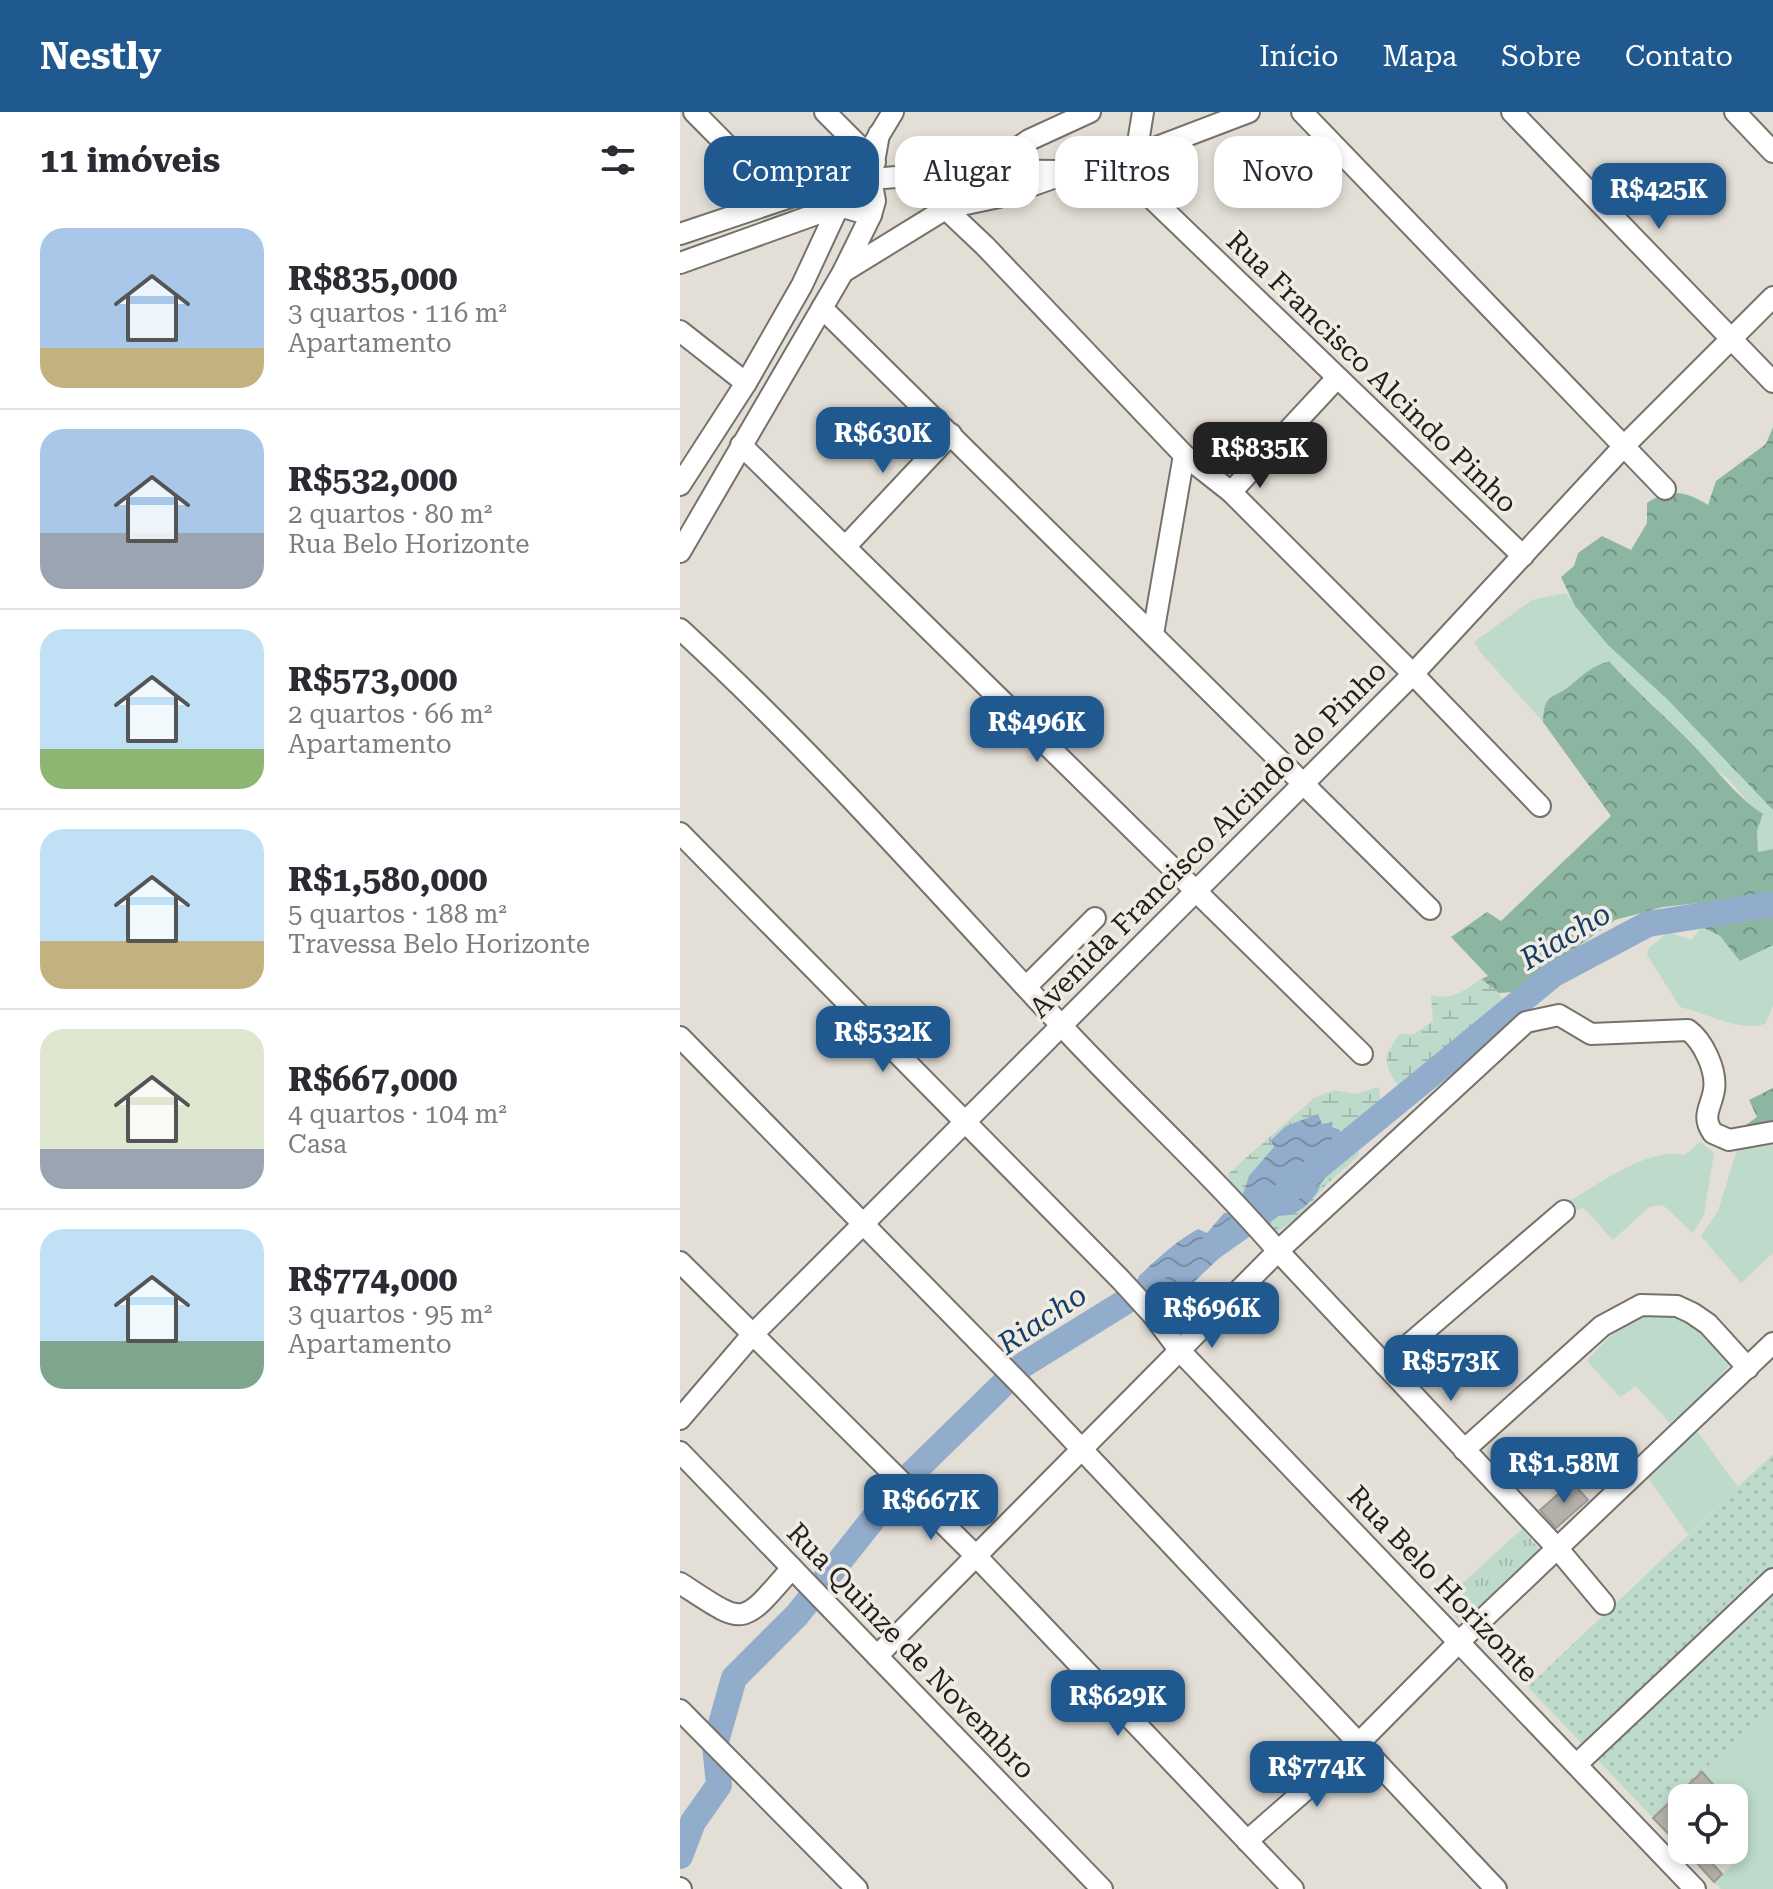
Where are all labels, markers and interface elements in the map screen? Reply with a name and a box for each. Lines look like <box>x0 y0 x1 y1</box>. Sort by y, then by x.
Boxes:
text: Nestly <box>40 34 161 78</box>
text: Início <box>1259 40 1338 73</box>
text: Mapa <box>1382 40 1457 73</box>
text: Sobre <box>1501 40 1581 73</box>
text: Contato <box>1625 40 1733 73</box>
chip: Comprar <box>704 136 879 208</box>
chip: Alugar <box>895 136 1039 208</box>
chip: Filtros <box>1055 136 1198 208</box>
chip: Novo <box>1214 136 1342 208</box>
icon: filters <box>596 138 640 182</box>
text: 11 imóveis <box>40 140 220 180</box>
pin: R$425K <box>1594 163 1724 231</box>
text: R$425K <box>1610 174 1708 204</box>
street label: Rua Francisco Alcindo Pinho <box>1220 224 1524 520</box>
text: R$835,000 <box>288 258 458 298</box>
icon: home <box>104 260 200 356</box>
text: 3 quartos · 116 m² <box>288 298 507 328</box>
text: Apartamento <box>288 328 452 358</box>
pin: R$630K <box>818 407 948 475</box>
text: R$630K <box>834 418 932 448</box>
pin: R$835K <box>1195 422 1325 490</box>
text: R$835K <box>1211 433 1309 463</box>
text: R$532,000 <box>288 459 458 499</box>
icon: home <box>104 461 200 557</box>
text: 2 quartos · 80 m² <box>288 499 492 529</box>
text: Rua Belo Horizonte <box>288 529 530 559</box>
street label: Avenida Francisco Alcindo do Pinho <box>1023 654 1393 1024</box>
text: R$573,000 <box>288 659 458 699</box>
icon: home <box>104 661 200 757</box>
pin: R$496K <box>972 696 1102 764</box>
text: 2 quartos · 66 m² <box>288 699 492 729</box>
text: R$496K <box>988 707 1086 737</box>
text: Apartamento <box>288 729 452 759</box>
text: R$1,580,000 <box>288 859 488 899</box>
icon: home <box>104 861 200 957</box>
water label: Riacho <box>1513 895 1617 977</box>
text: 5 quartos · 188 m² <box>288 899 507 929</box>
text: Travessa Belo Horizonte <box>288 929 590 959</box>
pin: R$532K <box>818 1006 948 1074</box>
text: R$532K <box>834 1017 932 1047</box>
text: R$667,000 <box>288 1059 458 1099</box>
icon: home <box>104 1061 200 1157</box>
text: 4 quartos · 104 m² <box>288 1099 507 1129</box>
text: Casa <box>288 1129 347 1159</box>
text: R$774,000 <box>288 1259 458 1299</box>
icon: home <box>104 1261 200 1357</box>
water label: Riacho <box>990 1277 1093 1362</box>
pin: R$696K <box>1147 1282 1277 1350</box>
text: R$696K <box>1163 1293 1261 1323</box>
text: 3 quartos · 95 m² <box>288 1299 492 1329</box>
text: Apartamento <box>288 1329 452 1359</box>
pin: R$573K <box>1386 1335 1516 1403</box>
text: R$573K <box>1402 1346 1500 1376</box>
pin: R$1.58M <box>1490 1437 1638 1505</box>
text: R$1.58M <box>1509 1448 1619 1478</box>
pin: R$667K <box>866 1474 996 1542</box>
street label: Rua Belo Horizonte <box>1341 1479 1545 1689</box>
text: R$667K <box>882 1485 980 1515</box>
street label: Rua Quinze de Novembro <box>780 1516 1042 1786</box>
pin: R$629K <box>1053 1670 1183 1738</box>
text: R$629K <box>1069 1681 1167 1711</box>
pin: R$774K <box>1252 1741 1382 1809</box>
text: R$774K <box>1268 1752 1366 1782</box>
map controls <box>1668 1784 1748 1864</box>
button: locate <box>1668 1784 1748 1864</box>

